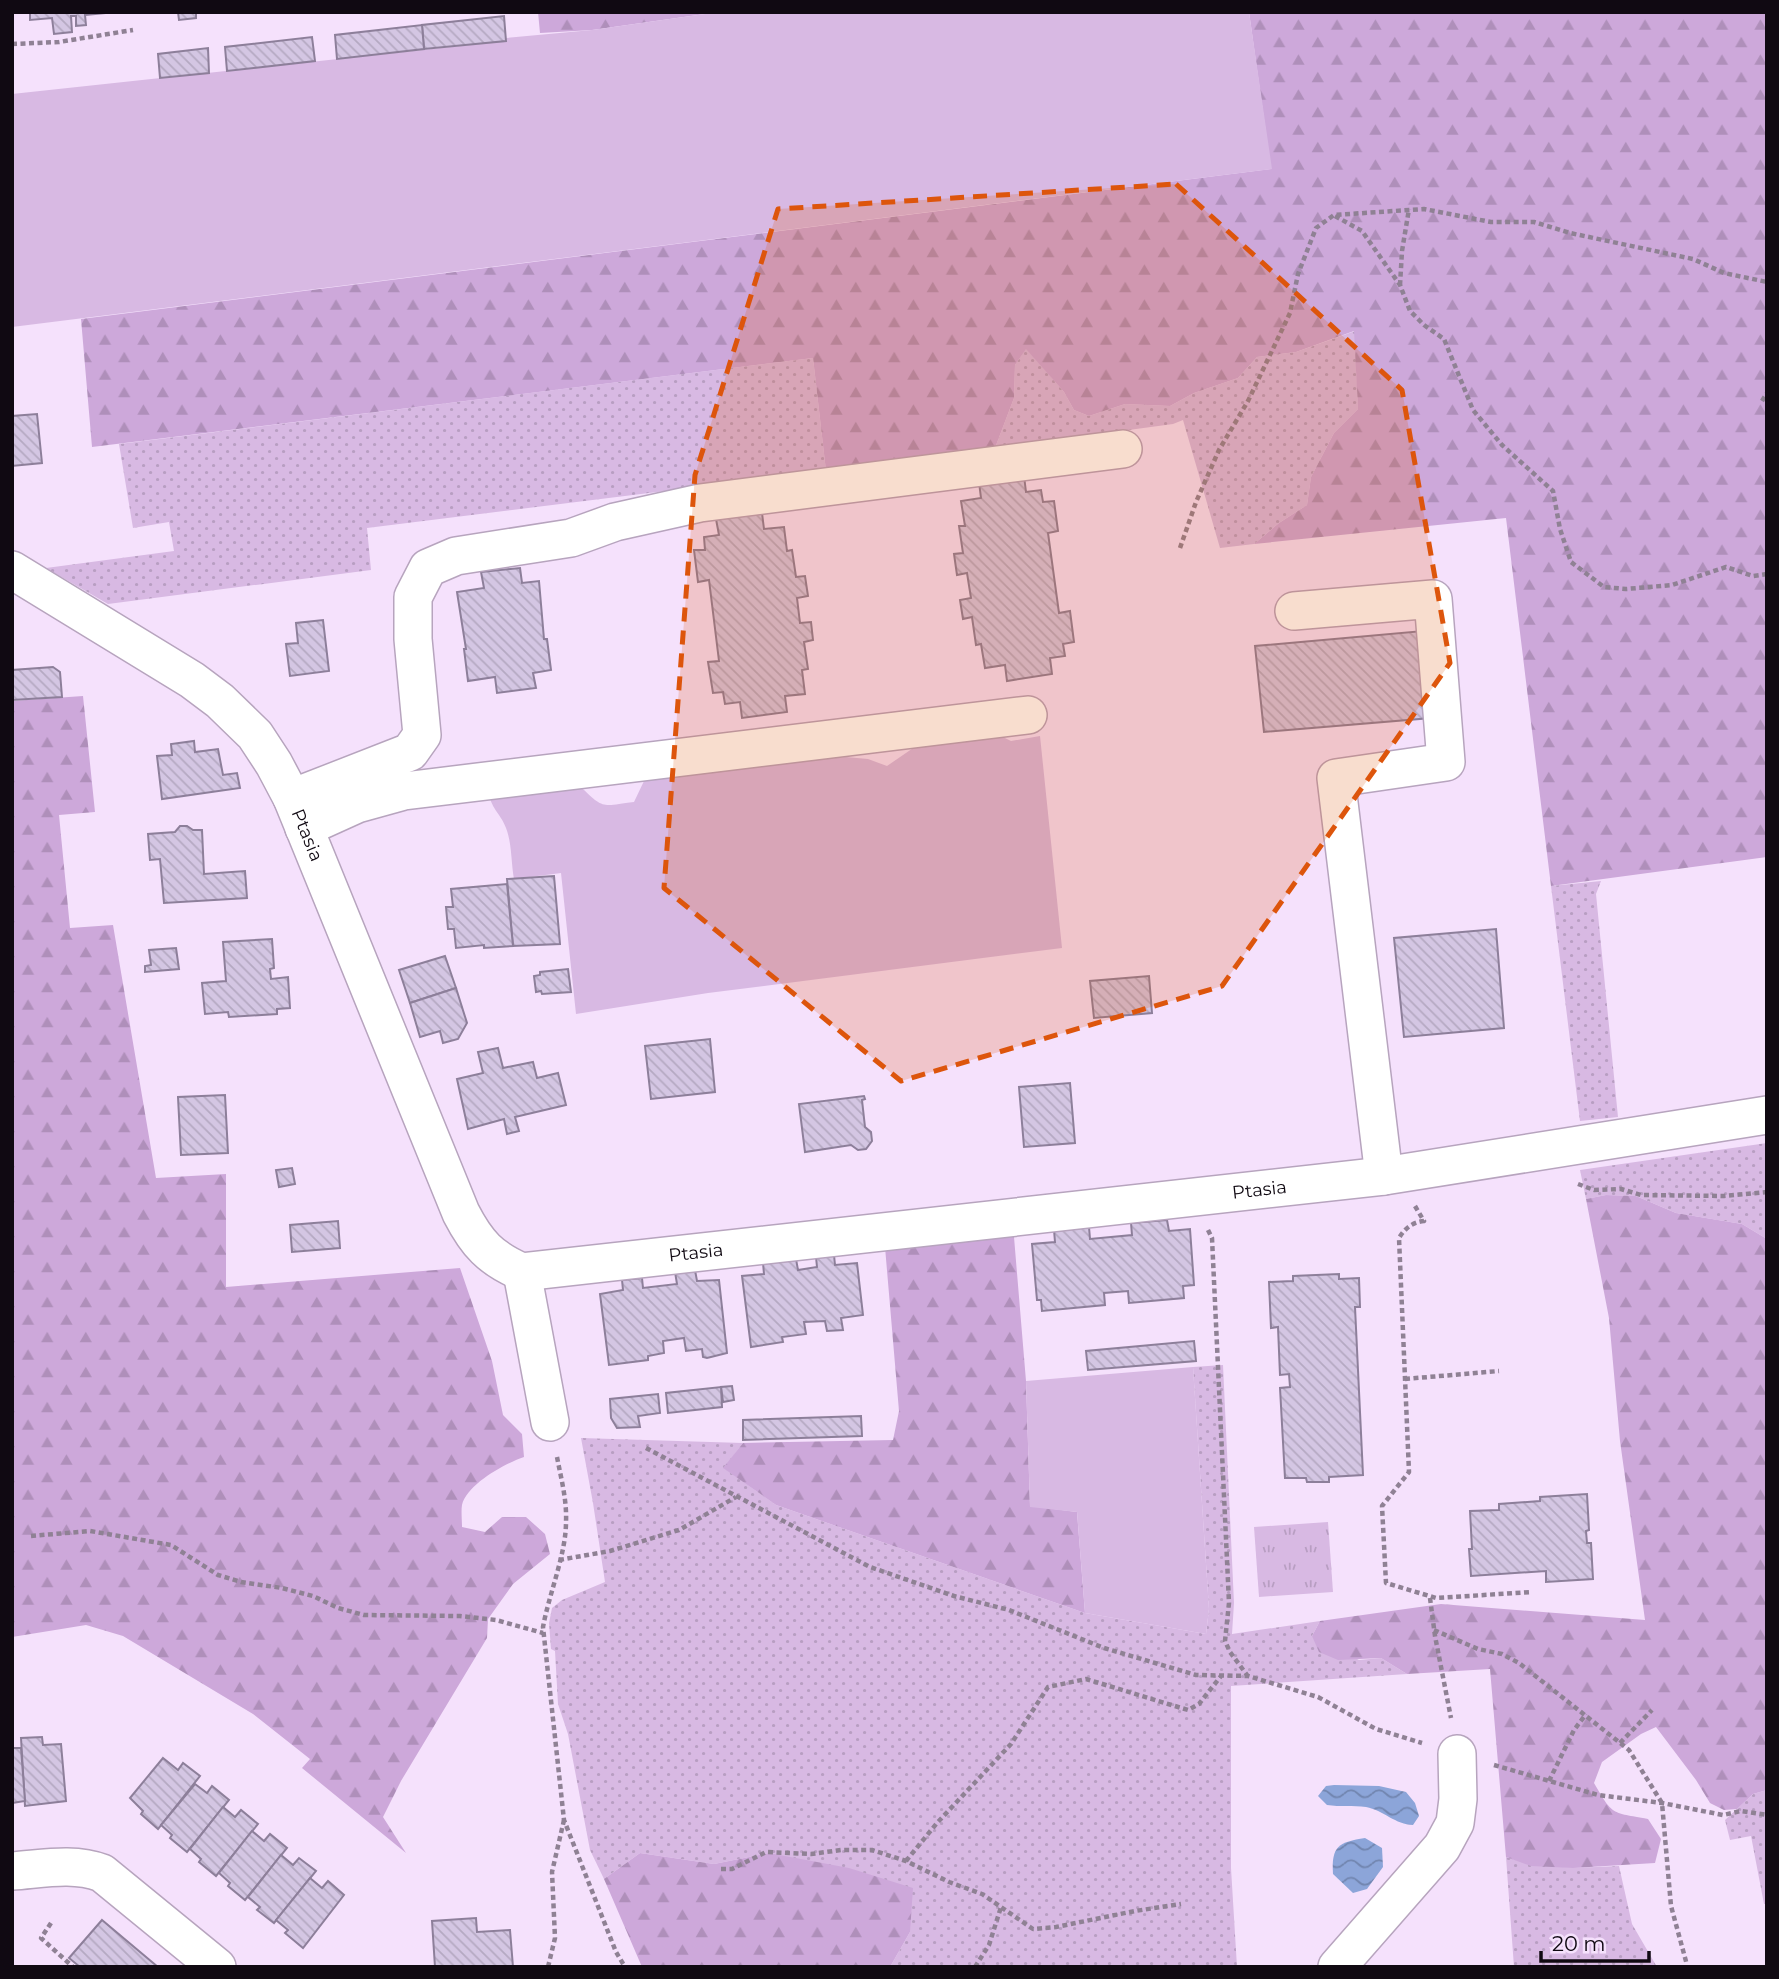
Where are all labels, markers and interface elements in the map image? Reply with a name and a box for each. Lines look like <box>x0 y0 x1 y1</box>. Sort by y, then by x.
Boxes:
street label: Ptasia <box>287 806 328 865</box>
street label: Ptasia <box>1231 1176 1288 1204</box>
street label: Ptasia <box>667 1239 724 1267</box>
scale bar <box>1541 1920 1650 1964</box>
text: 20 m <box>1552 1931 1606 1956</box>

